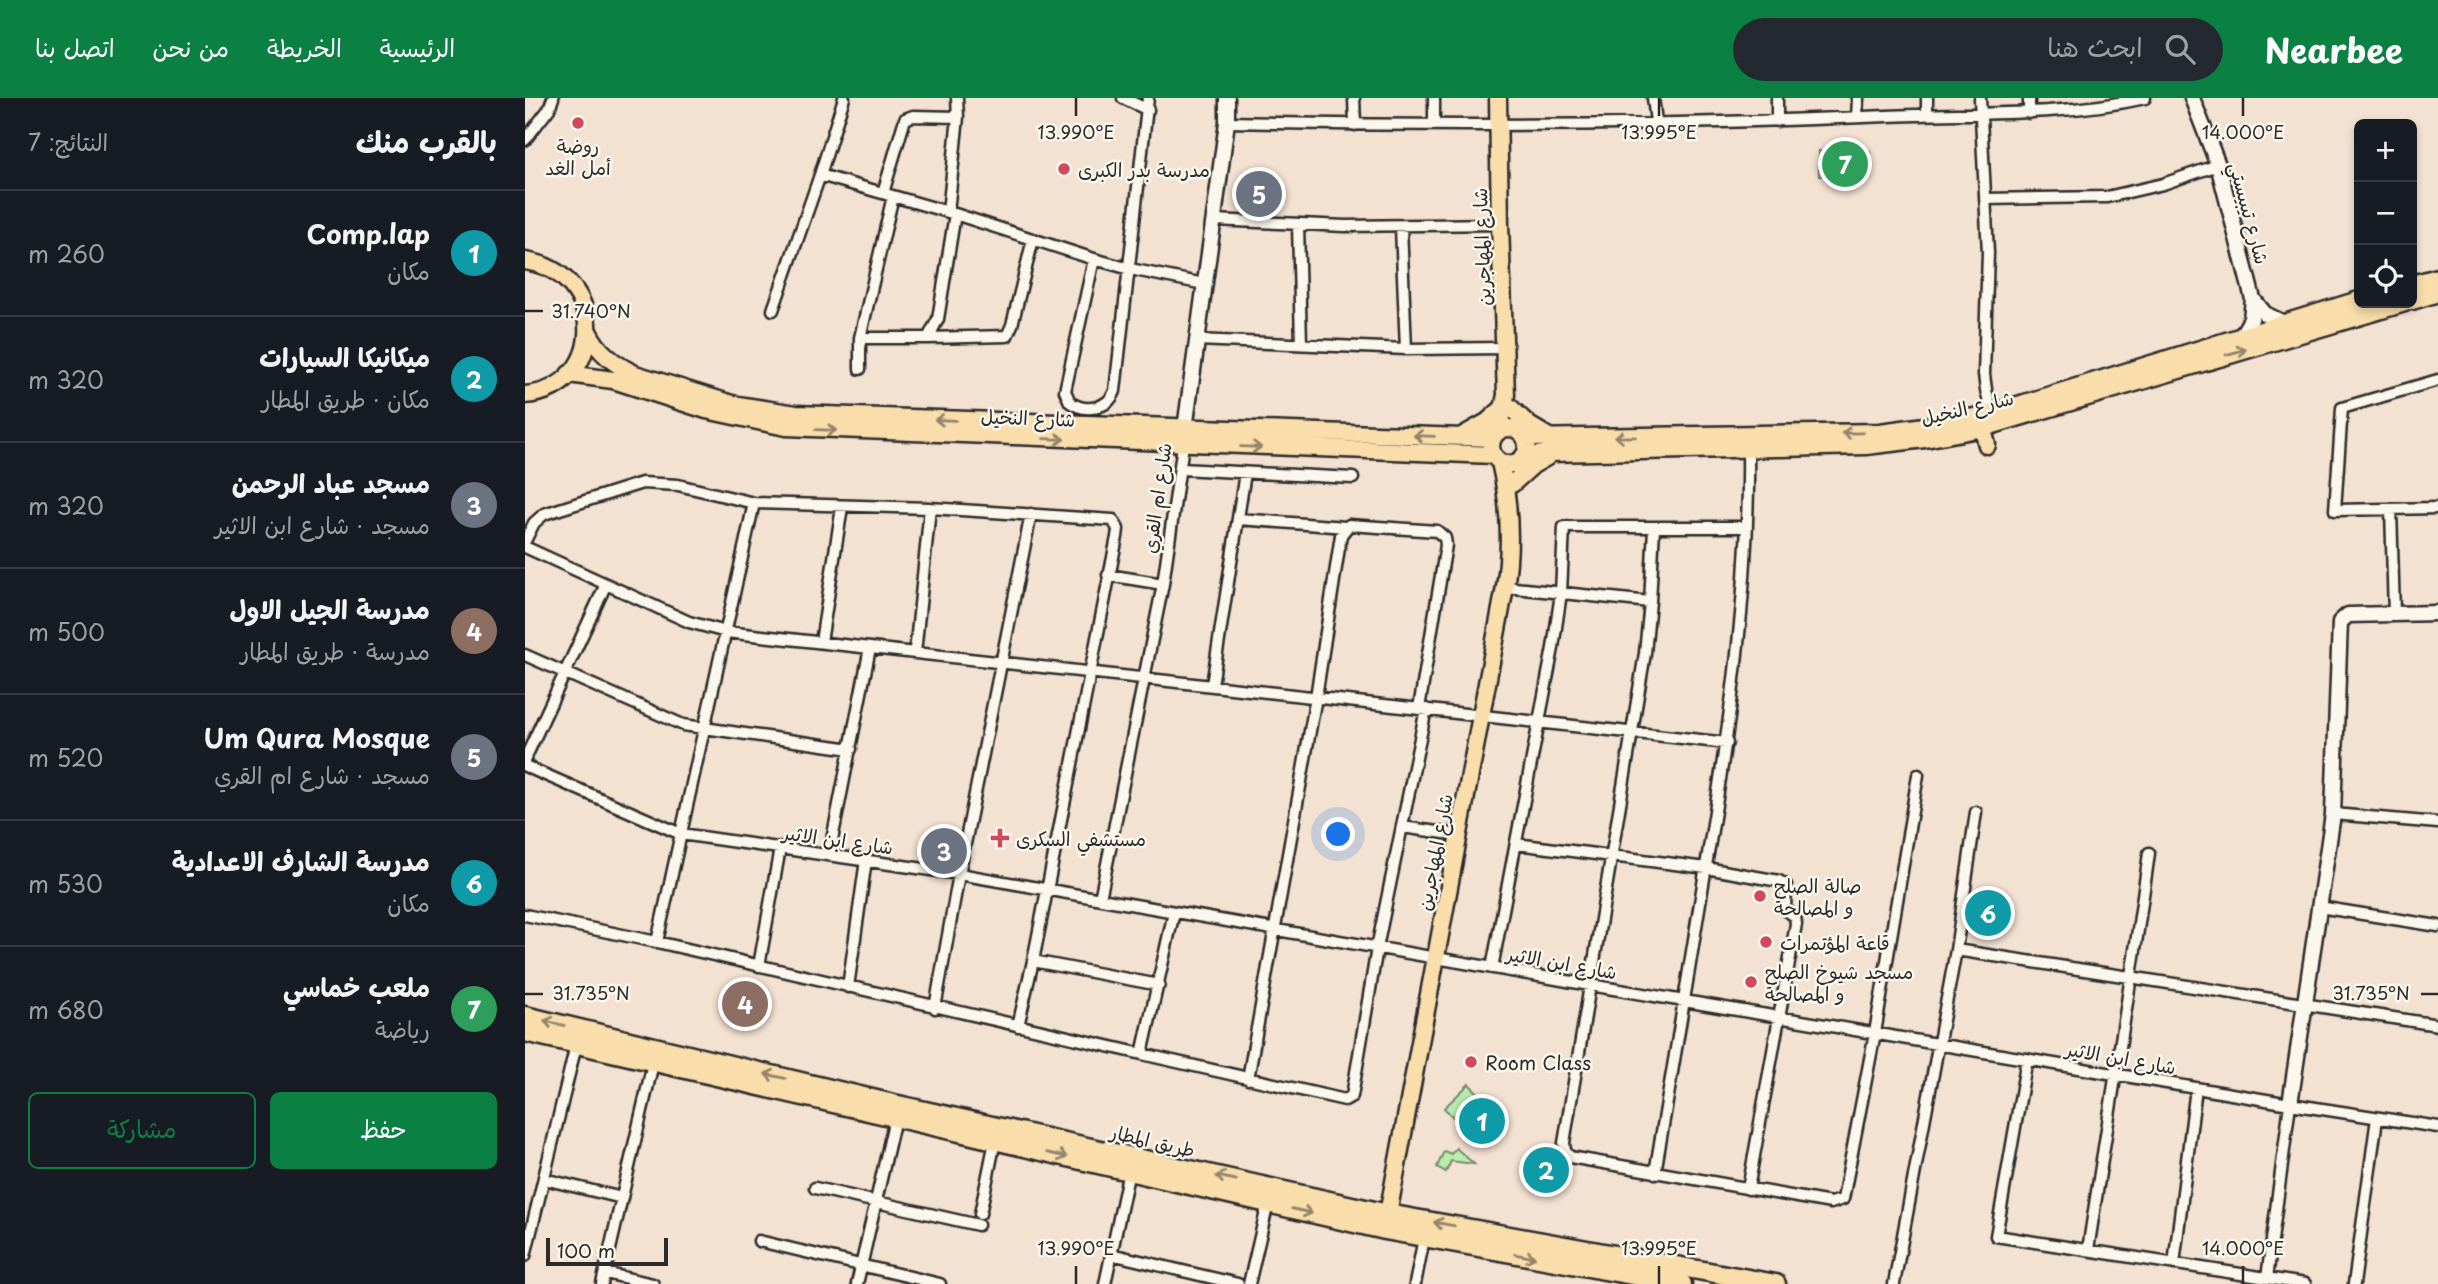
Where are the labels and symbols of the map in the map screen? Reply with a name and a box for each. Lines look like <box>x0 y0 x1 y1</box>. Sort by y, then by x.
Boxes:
marker: روضة أمل الغد <box>570 115 586 131</box>
text: 13.990°E <box>1037 118 1115 145</box>
text: 13.995°E <box>1621 118 1697 145</box>
text: 14.000°E <box>2202 118 2284 145</box>
place label: روضة أمل الغد <box>545 131 611 181</box>
pin: 7 <box>1822 138 1868 190</box>
place label: مدرسة بدر الكبرى <box>1078 155 1210 183</box>
street label: شارع تيبيستي <box>2219 159 2277 268</box>
marker: مدرسة بدر الكبرى <box>1056 161 1072 177</box>
pin: 5 <box>1236 168 1282 220</box>
street label: شارع المهاجرين <box>1465 187 1498 307</box>
text: 31.740°N <box>551 297 631 324</box>
one-way arrow <box>2225 345 2247 358</box>
street label: شارع النخيل <box>1918 383 2016 432</box>
street label: شارع النخيل <box>980 401 1076 434</box>
one-way arrow <box>934 414 957 427</box>
one-way arrow <box>815 423 838 436</box>
one-way arrow <box>1841 426 1864 440</box>
one-way arrow <box>1412 429 1435 442</box>
one-way arrow <box>1614 430 1637 444</box>
one-way arrow <box>1042 433 1065 446</box>
one-way arrow <box>1240 440 1263 453</box>
street label: شارع ام القري <box>1134 441 1180 555</box>
street label: شارع المهاجرين <box>1409 791 1460 913</box>
street label: شارع ابن الاثير <box>779 817 895 862</box>
your location <box>1321 817 1355 851</box>
place label: مستشفي السكرى <box>1016 824 1146 856</box>
pin: 3 <box>921 825 967 877</box>
marker: مستشفي السكرى <box>990 828 1010 848</box>
place label: صالة الصلح و المصالحة <box>1774 871 1861 921</box>
pin: 6 <box>1965 887 2011 939</box>
marker: صالة الصلح و المصالحة <box>1752 888 1768 904</box>
place label: قاعة المؤتمرات <box>1780 928 1890 956</box>
marker: قاعة المؤتمرات <box>1758 934 1774 950</box>
street label: شارع ابن الاثير <box>1503 938 1619 986</box>
place label: مسجد شيوخ الصلح و المصالحة <box>1765 957 1913 1007</box>
marker: مسجد شيوخ الصلح و المصالحة <box>1743 974 1759 990</box>
pin: 4 <box>722 978 768 1030</box>
text: 31.735°N <box>552 979 630 1006</box>
text: 31.735°N <box>2332 979 2410 1006</box>
one-way arrow <box>543 1016 565 1029</box>
street label: شارع ابن الاثير <box>2062 1033 2178 1081</box>
place label: Room Class <box>1485 1048 1591 1076</box>
marker: Room Class <box>1463 1054 1479 1070</box>
one-way arrow <box>764 1069 787 1082</box>
pin: 1 <box>1459 1095 1505 1147</box>
street label: طريق المطار <box>1106 1116 1198 1163</box>
pin: 2 <box>1523 1144 1569 1196</box>
one-way arrow <box>1045 1148 1068 1162</box>
one-way arrow <box>1215 1170 1238 1184</box>
one-way arrow <box>1290 1205 1313 1218</box>
one-way arrow <box>1433 1217 1456 1230</box>
text: 13.990°E <box>1037 1234 1115 1261</box>
text: 13.995°E <box>1621 1234 1697 1261</box>
text: 14.000°E <box>2202 1234 2284 1261</box>
scale bar <box>546 1235 669 1267</box>
one-way arrow <box>1513 1250 1536 1264</box>

